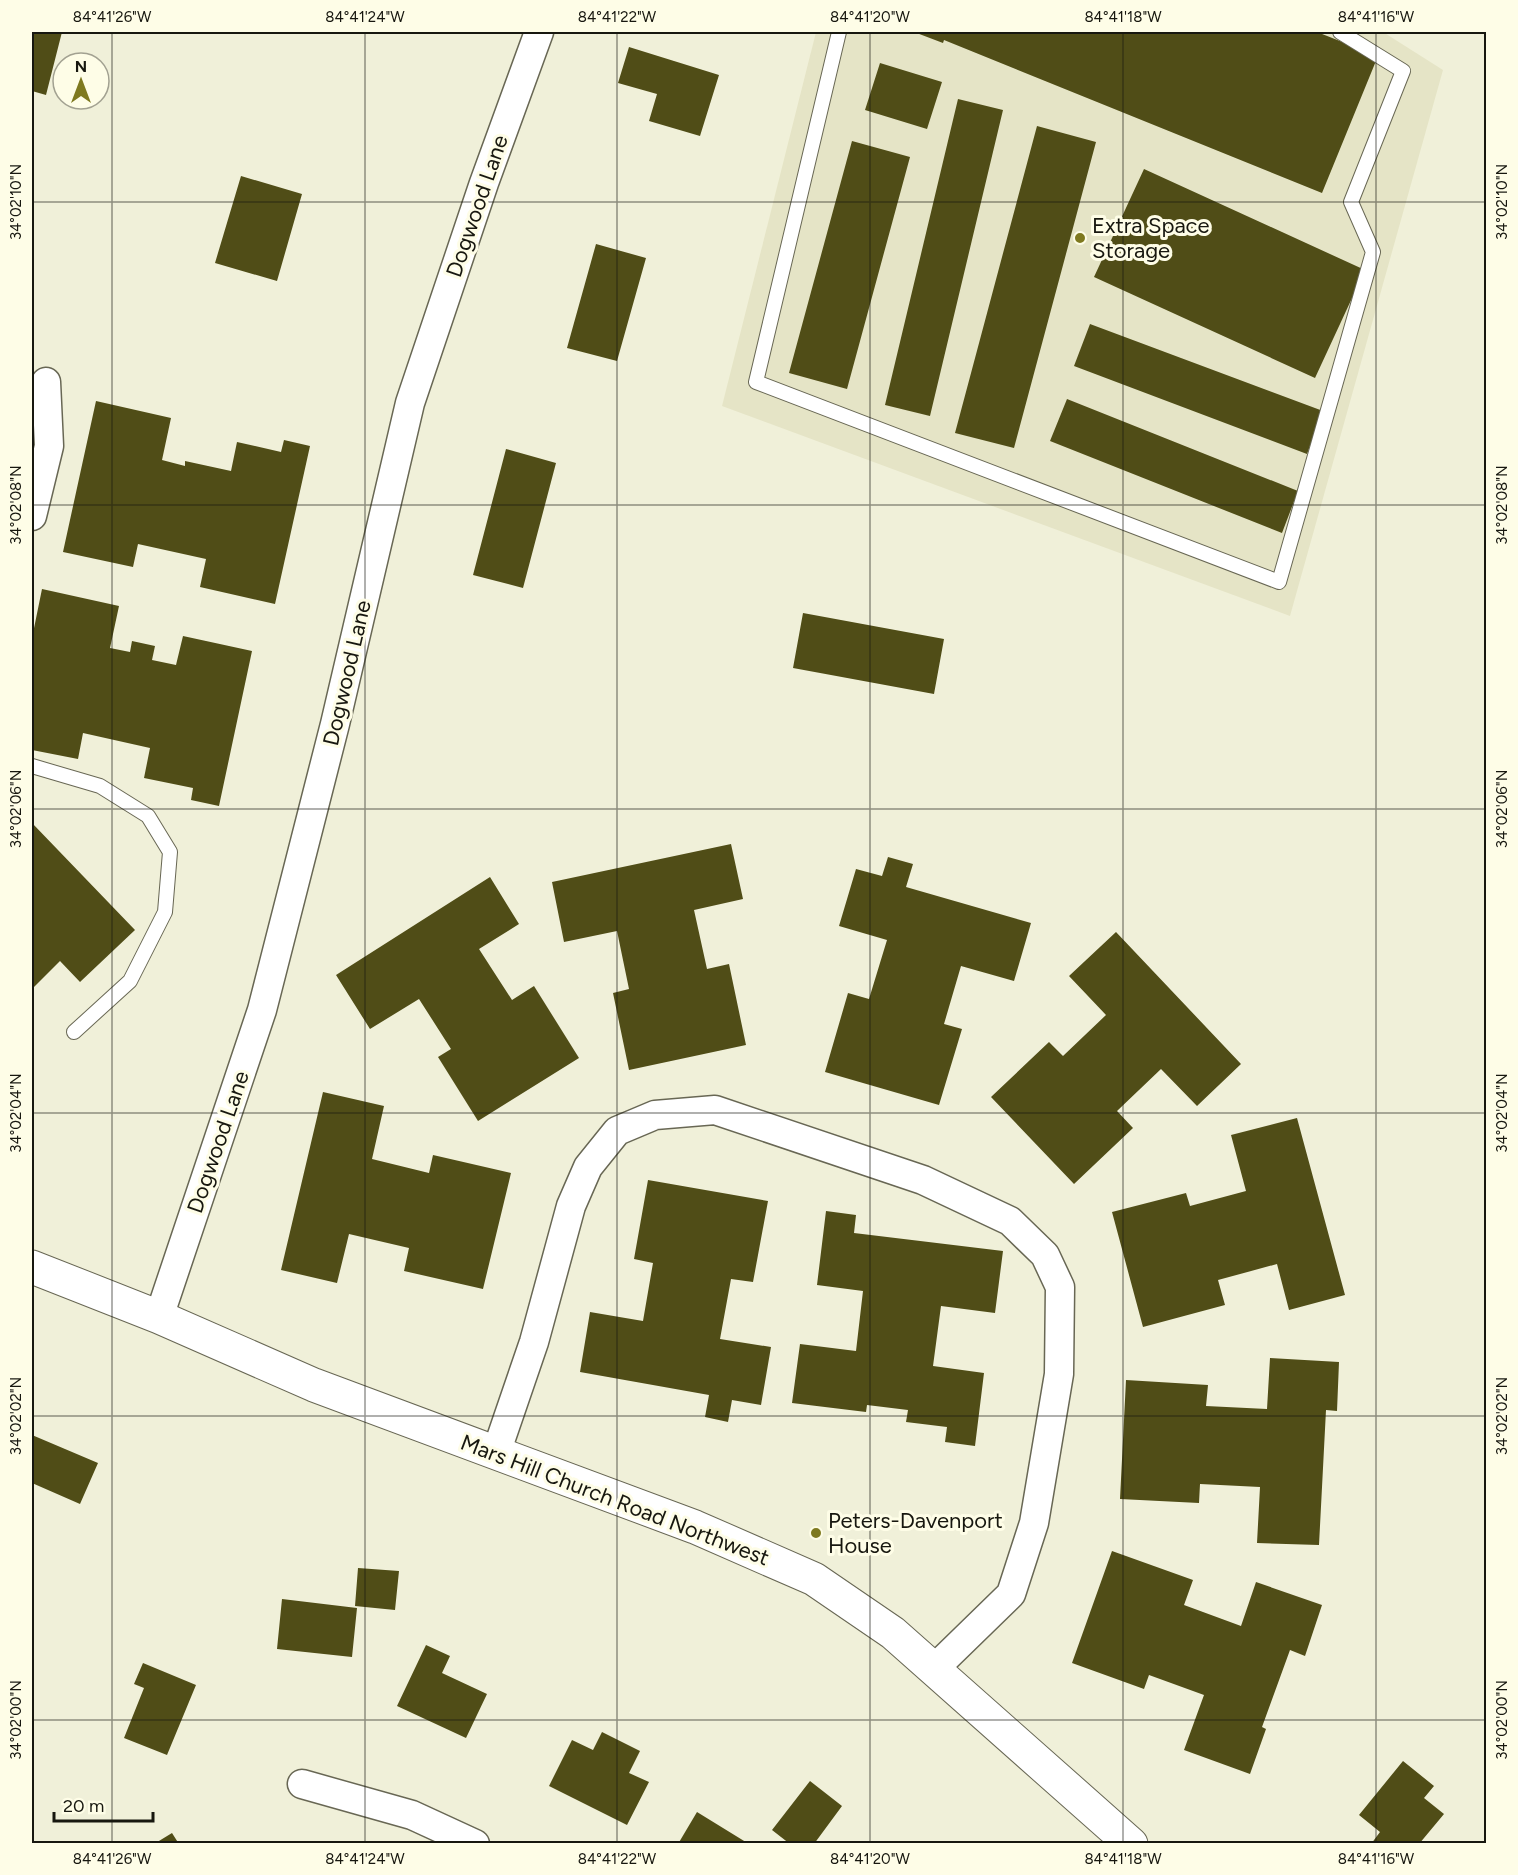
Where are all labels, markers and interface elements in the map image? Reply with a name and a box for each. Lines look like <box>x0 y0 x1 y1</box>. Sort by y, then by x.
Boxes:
text: 84°41'26"W <box>73 8 152 26</box>
text: 84°41'24"W <box>325 8 405 26</box>
text: 84°41'22"W <box>578 8 657 26</box>
text: 84°41'20"W <box>830 8 910 26</box>
text: 84°41'18"W <box>1084 8 1162 26</box>
text: 84°41'16"W <box>1338 8 1415 26</box>
north arrow <box>51 51 111 111</box>
text: N <box>75 57 87 76</box>
street label: Dogwood Lane <box>440 131 514 281</box>
text: 34°02'10"N <box>7 164 25 240</box>
text: 34°02'10"N <box>1493 164 1511 240</box>
place label: Extra Space Storage <box>1092 212 1210 264</box>
marker: Extra Space Storage <box>1073 231 1087 245</box>
text: 34°02'08"N <box>7 465 25 545</box>
text: 34°02'08"N <box>1493 465 1511 545</box>
street label: Dogwood Lane <box>317 598 377 748</box>
text: 34°02'06"N <box>7 770 25 848</box>
text: 34°02'06"N <box>1493 770 1511 848</box>
street label: Dogwood Lane <box>181 1067 255 1217</box>
text: 34°02'04"N <box>7 1073 25 1153</box>
text: 34°02'04"N <box>1493 1073 1511 1153</box>
text: 34°02'02"N <box>7 1377 25 1455</box>
text: 34°02'02"N <box>1493 1377 1511 1455</box>
street label: Mars Hill Church Road Northwest <box>457 1429 773 1571</box>
place label: Peters-Davenport House <box>828 1507 1003 1559</box>
marker: Peters-Davenport House <box>809 1526 823 1540</box>
text: 34°02'00"N <box>7 1680 25 1760</box>
text: 34°02'00"N <box>1493 1680 1511 1760</box>
scale bar <box>54 1785 153 1823</box>
text: 20 m <box>63 1795 104 1817</box>
text: 84°41'26"W <box>73 1850 152 1868</box>
text: 84°41'24"W <box>325 1850 405 1868</box>
text: 84°41'22"W <box>578 1850 657 1868</box>
text: 84°41'20"W <box>830 1850 910 1868</box>
text: 84°41'18"W <box>1084 1850 1162 1868</box>
text: 84°41'16"W <box>1338 1850 1415 1868</box>

